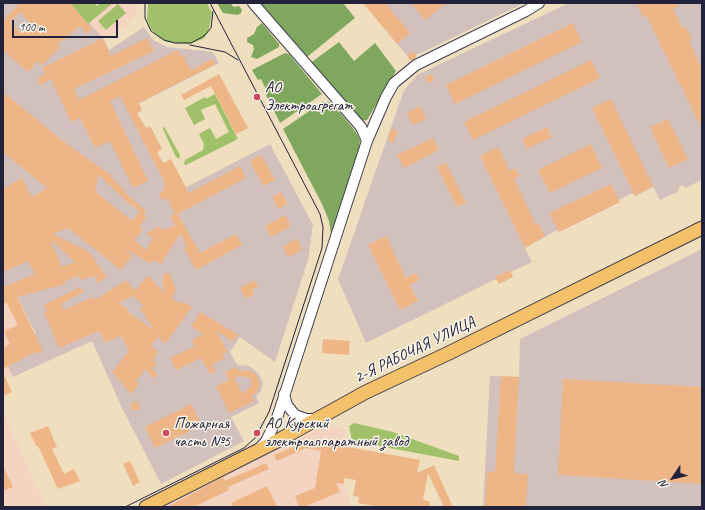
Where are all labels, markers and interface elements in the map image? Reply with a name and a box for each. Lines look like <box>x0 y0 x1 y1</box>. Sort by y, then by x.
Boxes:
scale bar <box>14 12 120 38</box>
text: 100 m <box>19 19 45 35</box>
place label: АО Электроагрегат <box>265 78 353 116</box>
marker: АО Электроагрегат <box>252 92 262 102</box>
street label: 2-Я РАБОЧАЯ УЛИЦА <box>352 312 478 388</box>
place label: Пожарная часть №5 <box>174 414 230 452</box>
place label: АО Курский электроаппаратный завод <box>265 414 408 452</box>
marker: Пожарная часть №5 <box>161 428 171 438</box>
marker: АО Курский электроаппаратный завод <box>252 428 262 438</box>
north arrow <box>653 458 693 498</box>
text: N <box>655 478 671 492</box>

